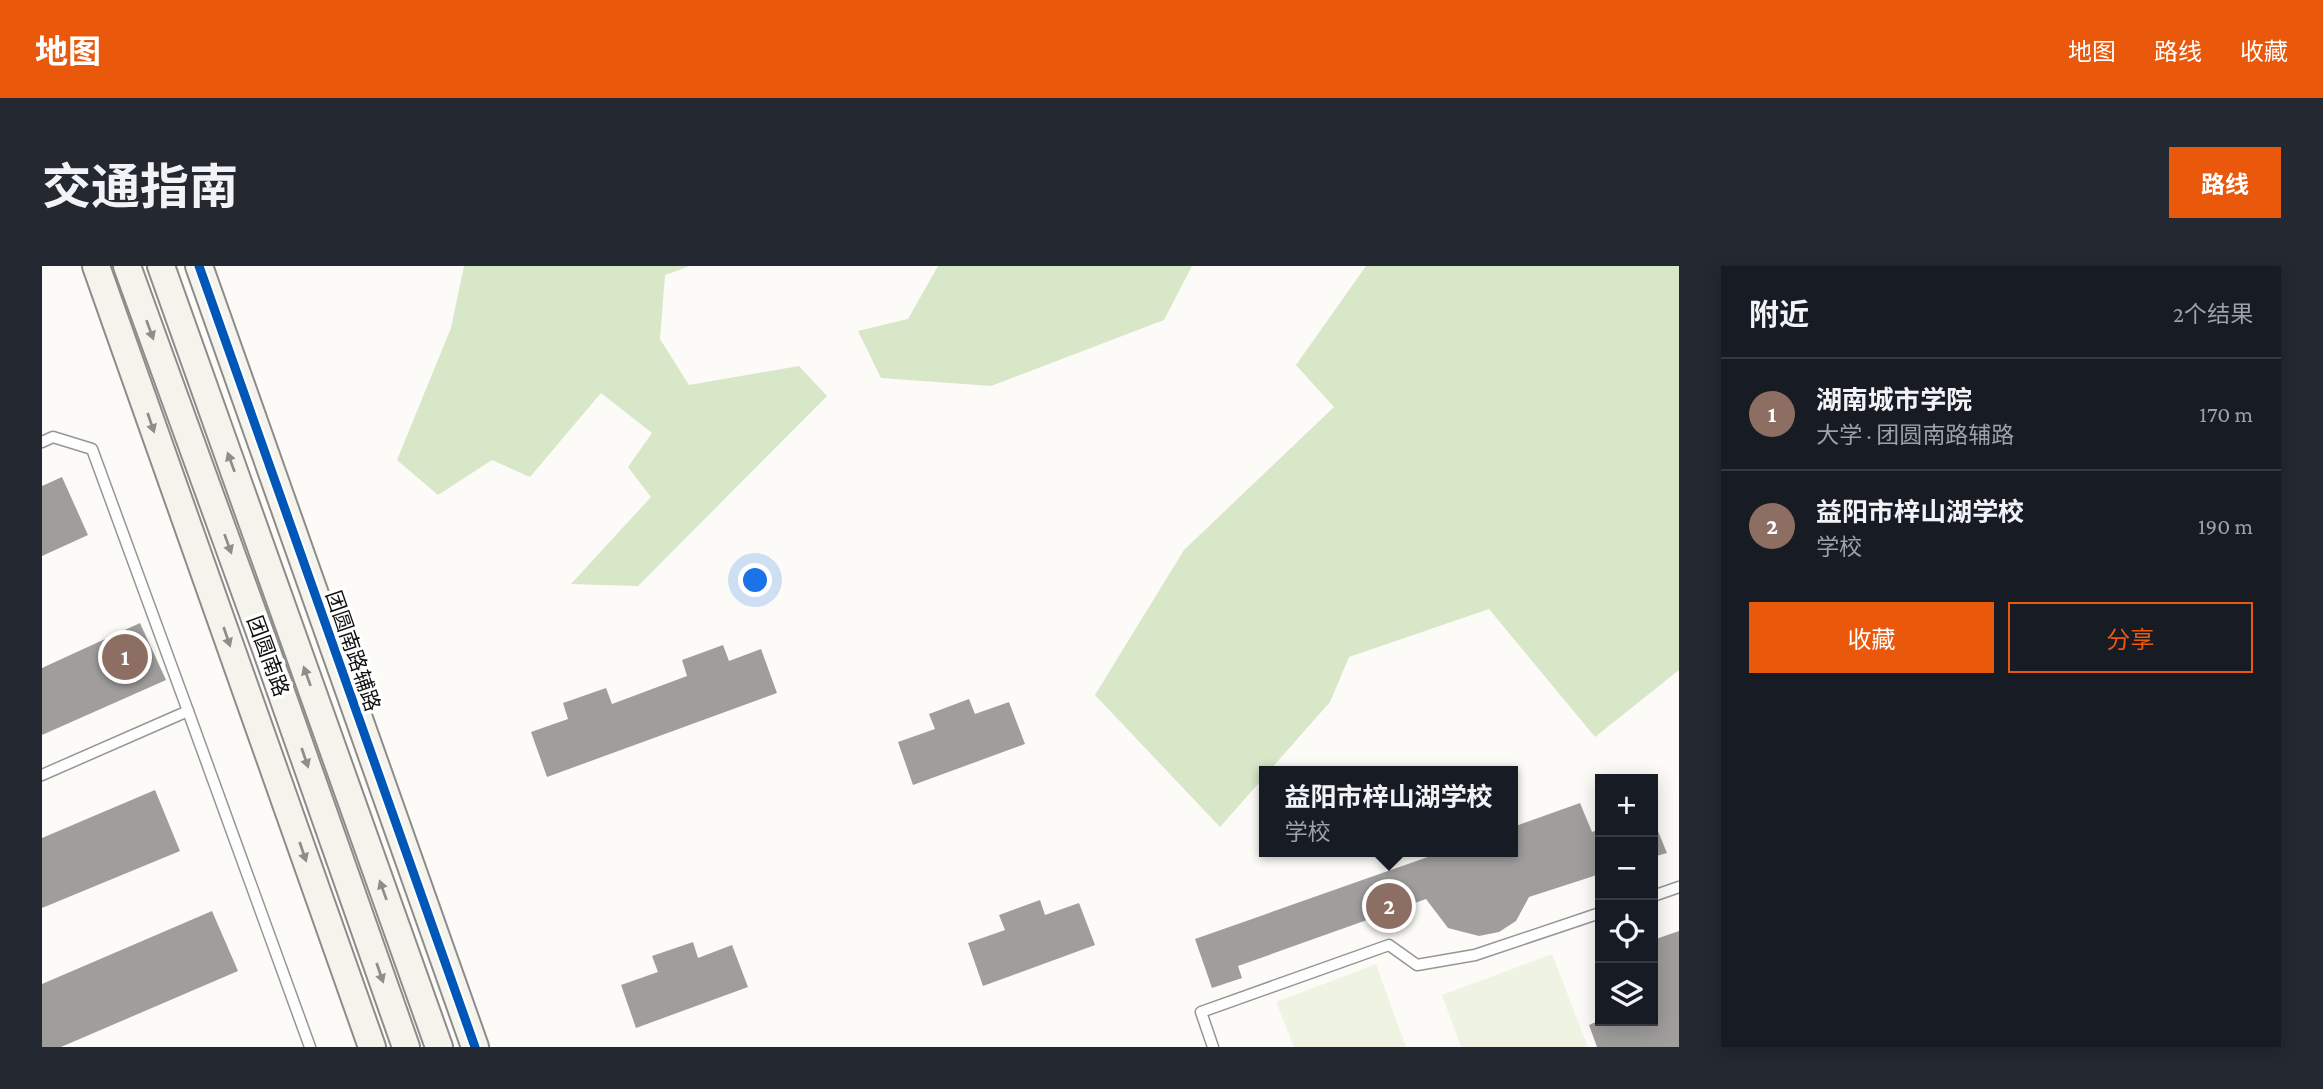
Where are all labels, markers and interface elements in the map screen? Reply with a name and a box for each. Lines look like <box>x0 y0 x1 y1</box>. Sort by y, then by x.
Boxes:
text: 地图 <box>35 33 101 70</box>
text: 地图 <box>2068 38 2116 65</box>
text: 路线 <box>2154 38 2202 65</box>
text: 收藏 <box>2240 38 2288 65</box>
button: 路线 <box>2169 147 2281 218</box>
text: 交通指南 <box>42 160 238 215</box>
text: 附近 <box>1749 298 1809 331</box>
text: 2个结果 <box>2173 301 2253 327</box>
one-way arrow <box>145 320 156 341</box>
text: 湖南城市学院 <box>1816 386 1972 415</box>
text: 1 <box>1768 401 1776 427</box>
text: 170 m <box>2199 401 2253 427</box>
one-way arrow <box>146 412 157 433</box>
text: 大学 · 团圆南路辅路 <box>1816 422 2014 448</box>
one-way arrow <box>225 451 236 472</box>
text: 益阳市梓山湖学校 <box>1816 498 2024 527</box>
text: 2 <box>1766 513 1778 539</box>
text: 190 m <box>2198 513 2253 539</box>
one-way arrow <box>223 533 234 554</box>
text: 学校 <box>1816 534 1862 560</box>
your location <box>738 563 772 597</box>
street label: 团圆南路辅路 <box>321 588 385 714</box>
button: 收藏 <box>1749 602 1994 673</box>
button: 分享 <box>2008 602 2253 673</box>
street label: 团圆南路 <box>242 612 294 700</box>
one-way arrow <box>222 627 233 648</box>
pin: 1 <box>102 631 148 683</box>
one-way arrow <box>301 666 312 687</box>
one-way arrow <box>300 748 311 769</box>
popup <box>1259 766 1518 857</box>
map controls <box>1595 774 1658 1026</box>
button: + <box>1595 774 1658 837</box>
text: 益阳市梓山湖学校 <box>1284 783 1493 812</box>
text: 学校 <box>1284 819 1330 845</box>
button: − <box>1595 837 1658 900</box>
one-way arrow <box>298 841 309 862</box>
one-way arrow <box>377 880 388 901</box>
pin: 2 <box>1366 880 1412 932</box>
button: locate <box>1595 900 1658 963</box>
one-way arrow <box>375 962 386 983</box>
button: layers <box>1595 963 1658 1026</box>

